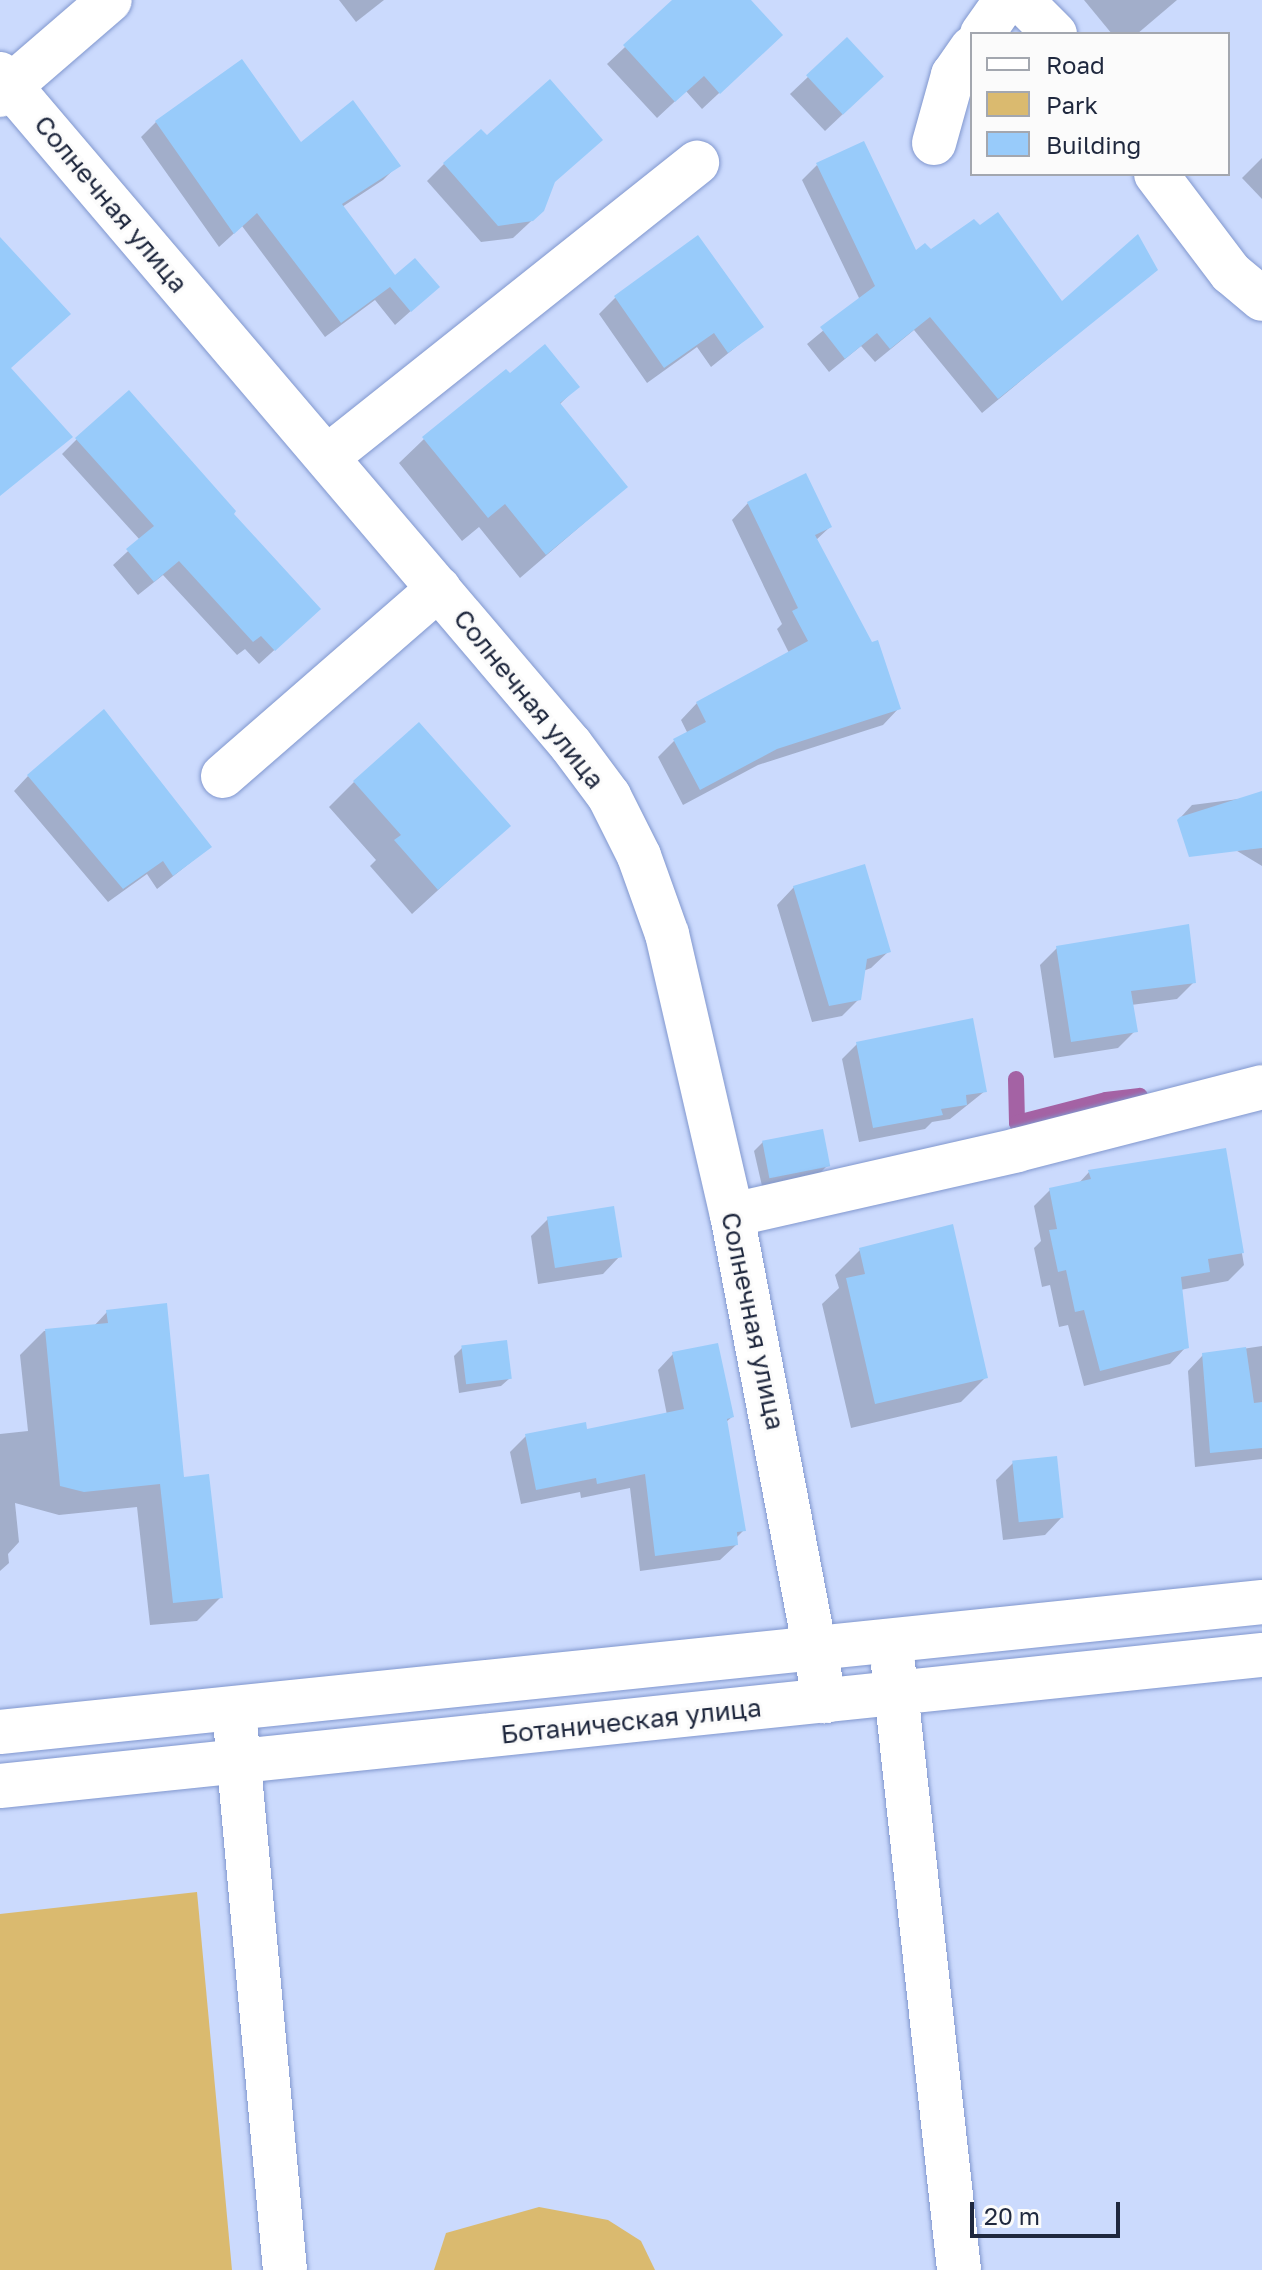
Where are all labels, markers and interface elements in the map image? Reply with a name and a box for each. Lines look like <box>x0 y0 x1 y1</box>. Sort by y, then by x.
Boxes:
legend <box>970 32 1230 176</box>
text: Road <box>1046 50 1105 79</box>
text: Park <box>1046 90 1098 119</box>
street label: Солнечная улица <box>28 109 194 299</box>
text: Building <box>1046 130 1141 159</box>
street label: Солнечная улица <box>447 603 611 795</box>
street label: Солнечная улица <box>715 1209 791 1433</box>
street label: Ботаническая улица <box>499 1692 763 1750</box>
scale bar <box>974 2186 1124 2236</box>
text: 20 m <box>984 2201 1040 2230</box>

